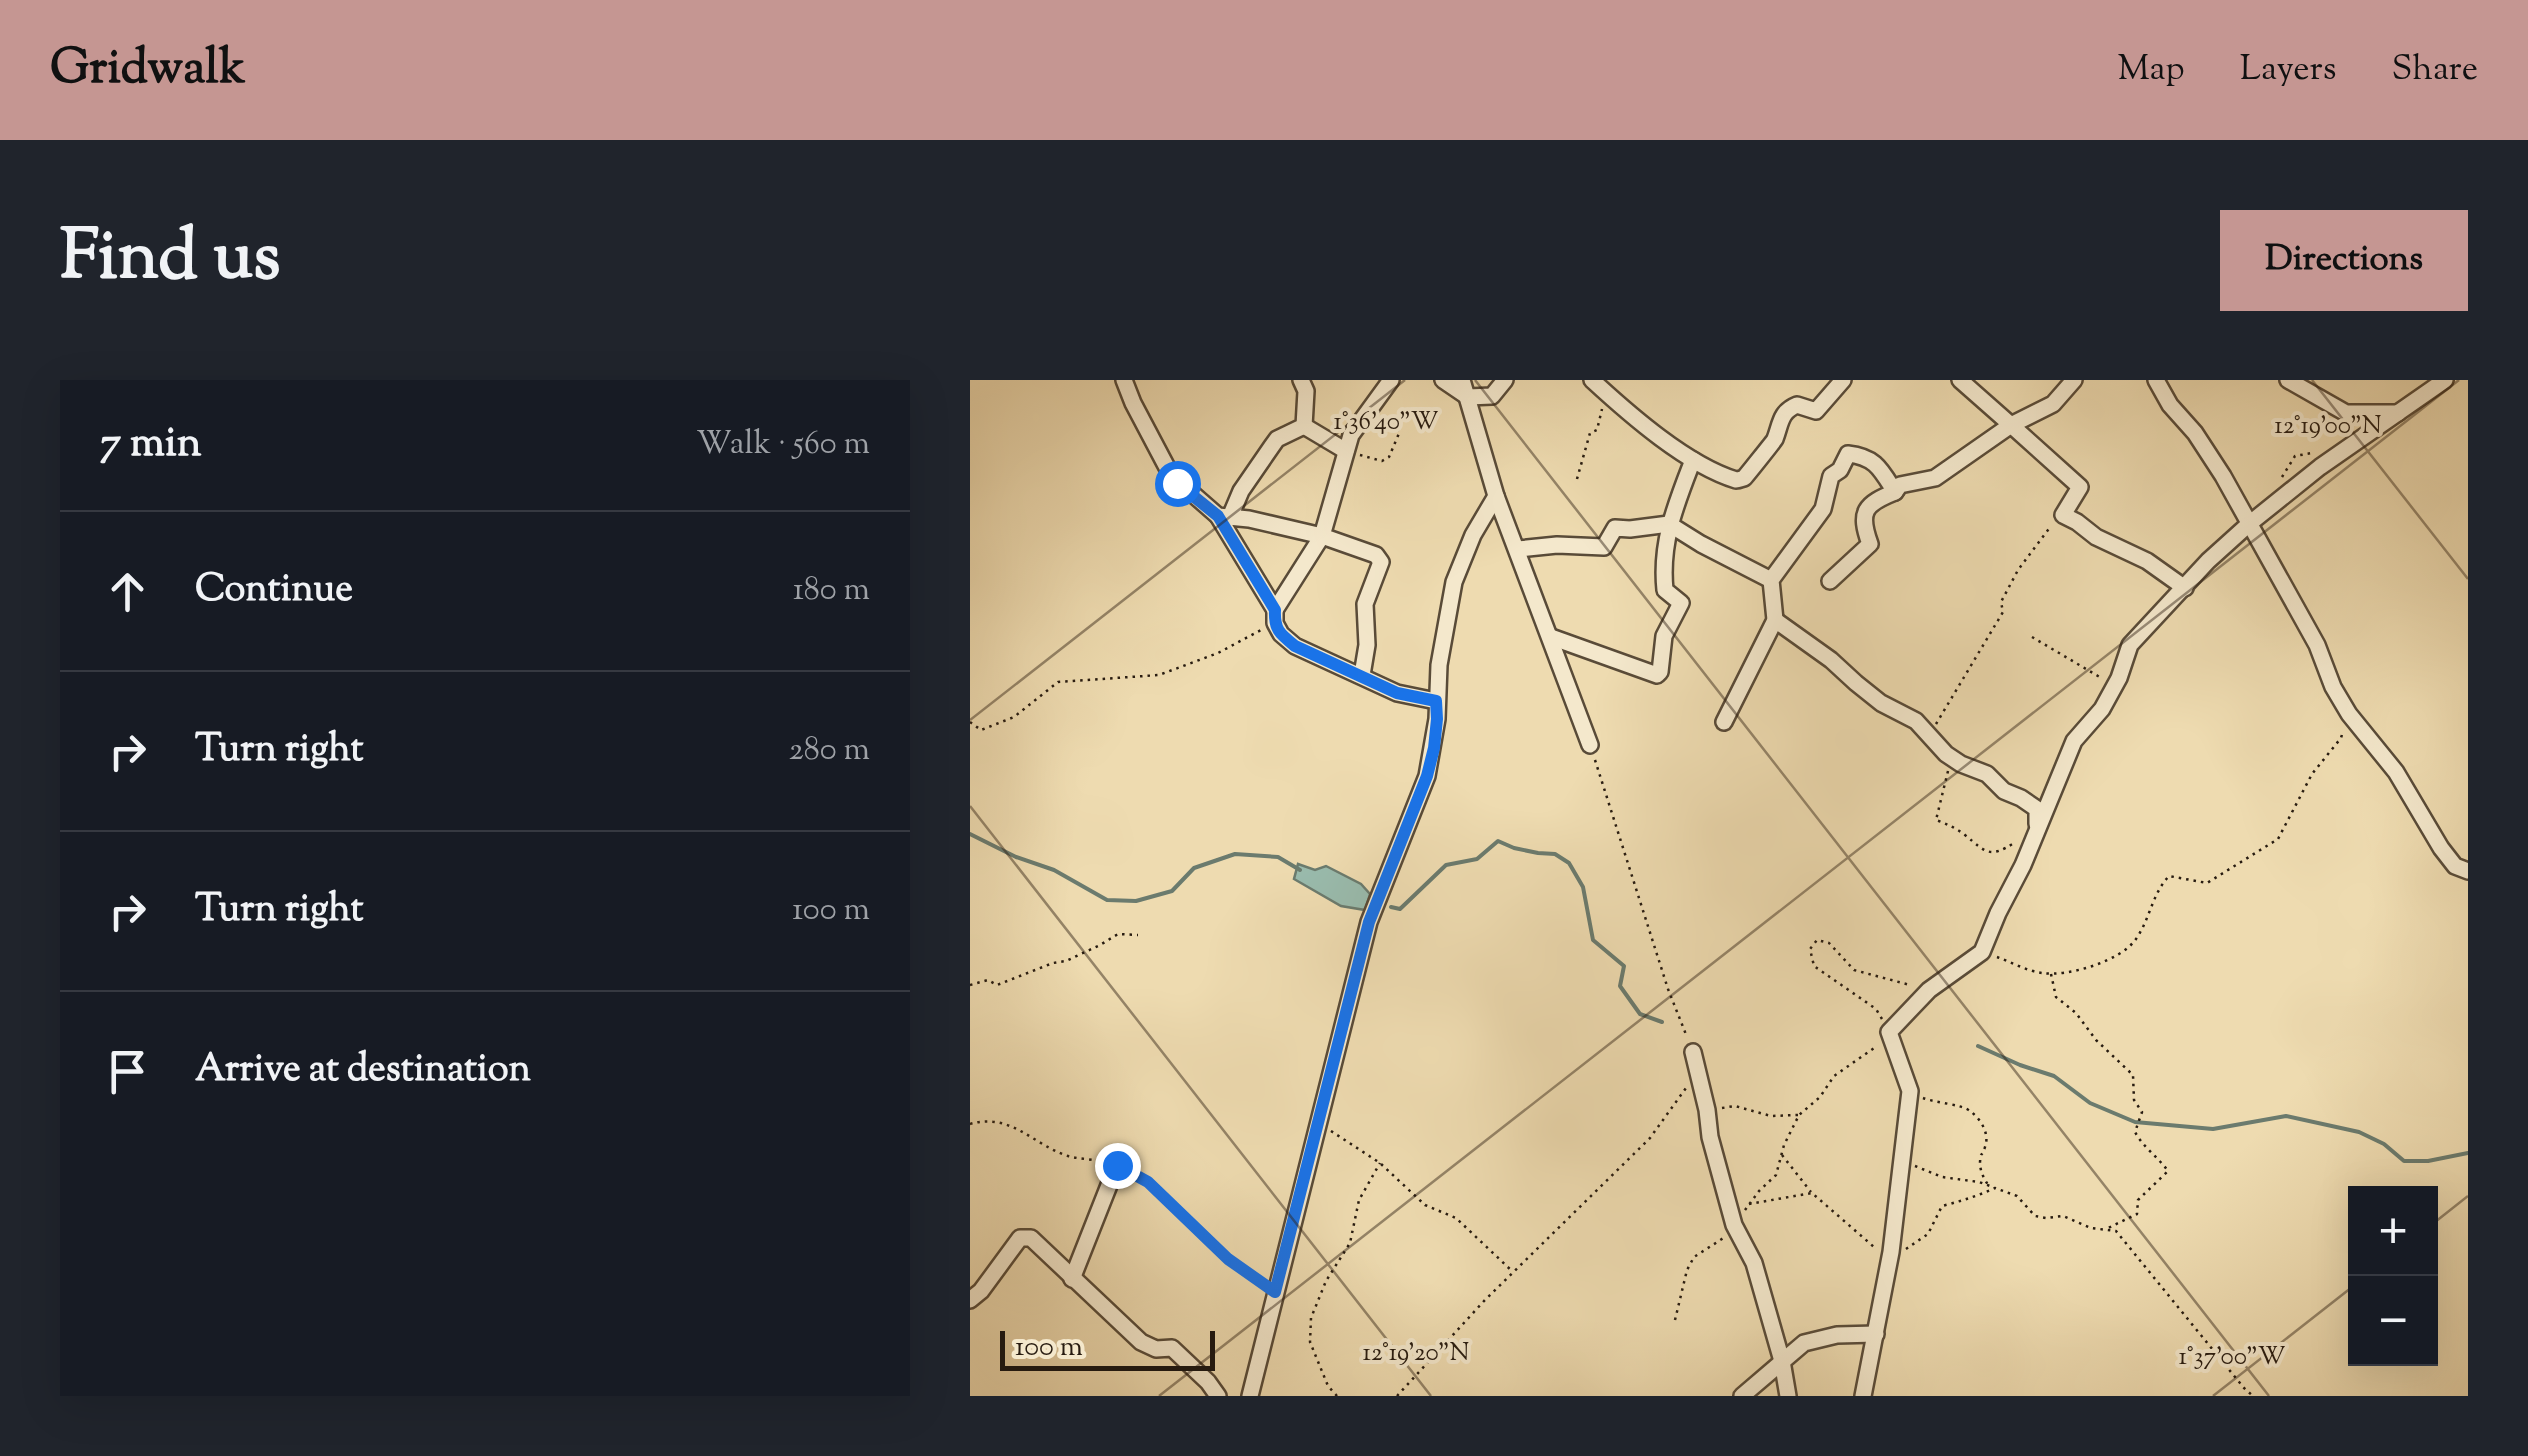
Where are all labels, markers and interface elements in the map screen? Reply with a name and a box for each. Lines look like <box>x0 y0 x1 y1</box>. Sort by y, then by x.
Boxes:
text: Gridwalk <box>50 36 245 105</box>
text: Map <box>2117 45 2185 96</box>
text: Layers <box>2240 45 2337 96</box>
text: Share <box>2392 45 2478 96</box>
text: Find us <box>60 210 281 310</box>
button: Directions <box>2220 210 2468 311</box>
text: 1°36'40"W <box>1334 405 1439 441</box>
text: 12°19'00"N <box>2274 409 2382 445</box>
text: 7 min <box>100 415 201 475</box>
text: Walk · 560 m <box>696 422 870 468</box>
route start <box>1155 461 1201 507</box>
icon: ahead <box>100 564 155 619</box>
text: Continue <box>195 564 353 618</box>
text: 180 m <box>793 568 870 614</box>
icon: right <box>100 724 155 779</box>
text: Turn right <box>195 724 363 778</box>
text: 280 m <box>789 728 870 774</box>
icon: right <box>100 884 155 939</box>
text: Turn right <box>195 884 363 938</box>
text: 100 m <box>792 888 870 934</box>
icon: arrive <box>100 1044 155 1099</box>
text: Arrive at destination <box>195 1044 531 1098</box>
route end <box>1095 1143 1141 1189</box>
map controls <box>2348 1186 2438 1366</box>
button: + <box>2348 1186 2438 1276</box>
button: − <box>2348 1276 2438 1366</box>
scale bar <box>1000 1326 1215 1370</box>
text: 100 m <box>1015 1328 1083 1368</box>
text: 12°19'20"N <box>1362 1336 1470 1372</box>
text: 1°37'00"W <box>2179 1340 2286 1376</box>

